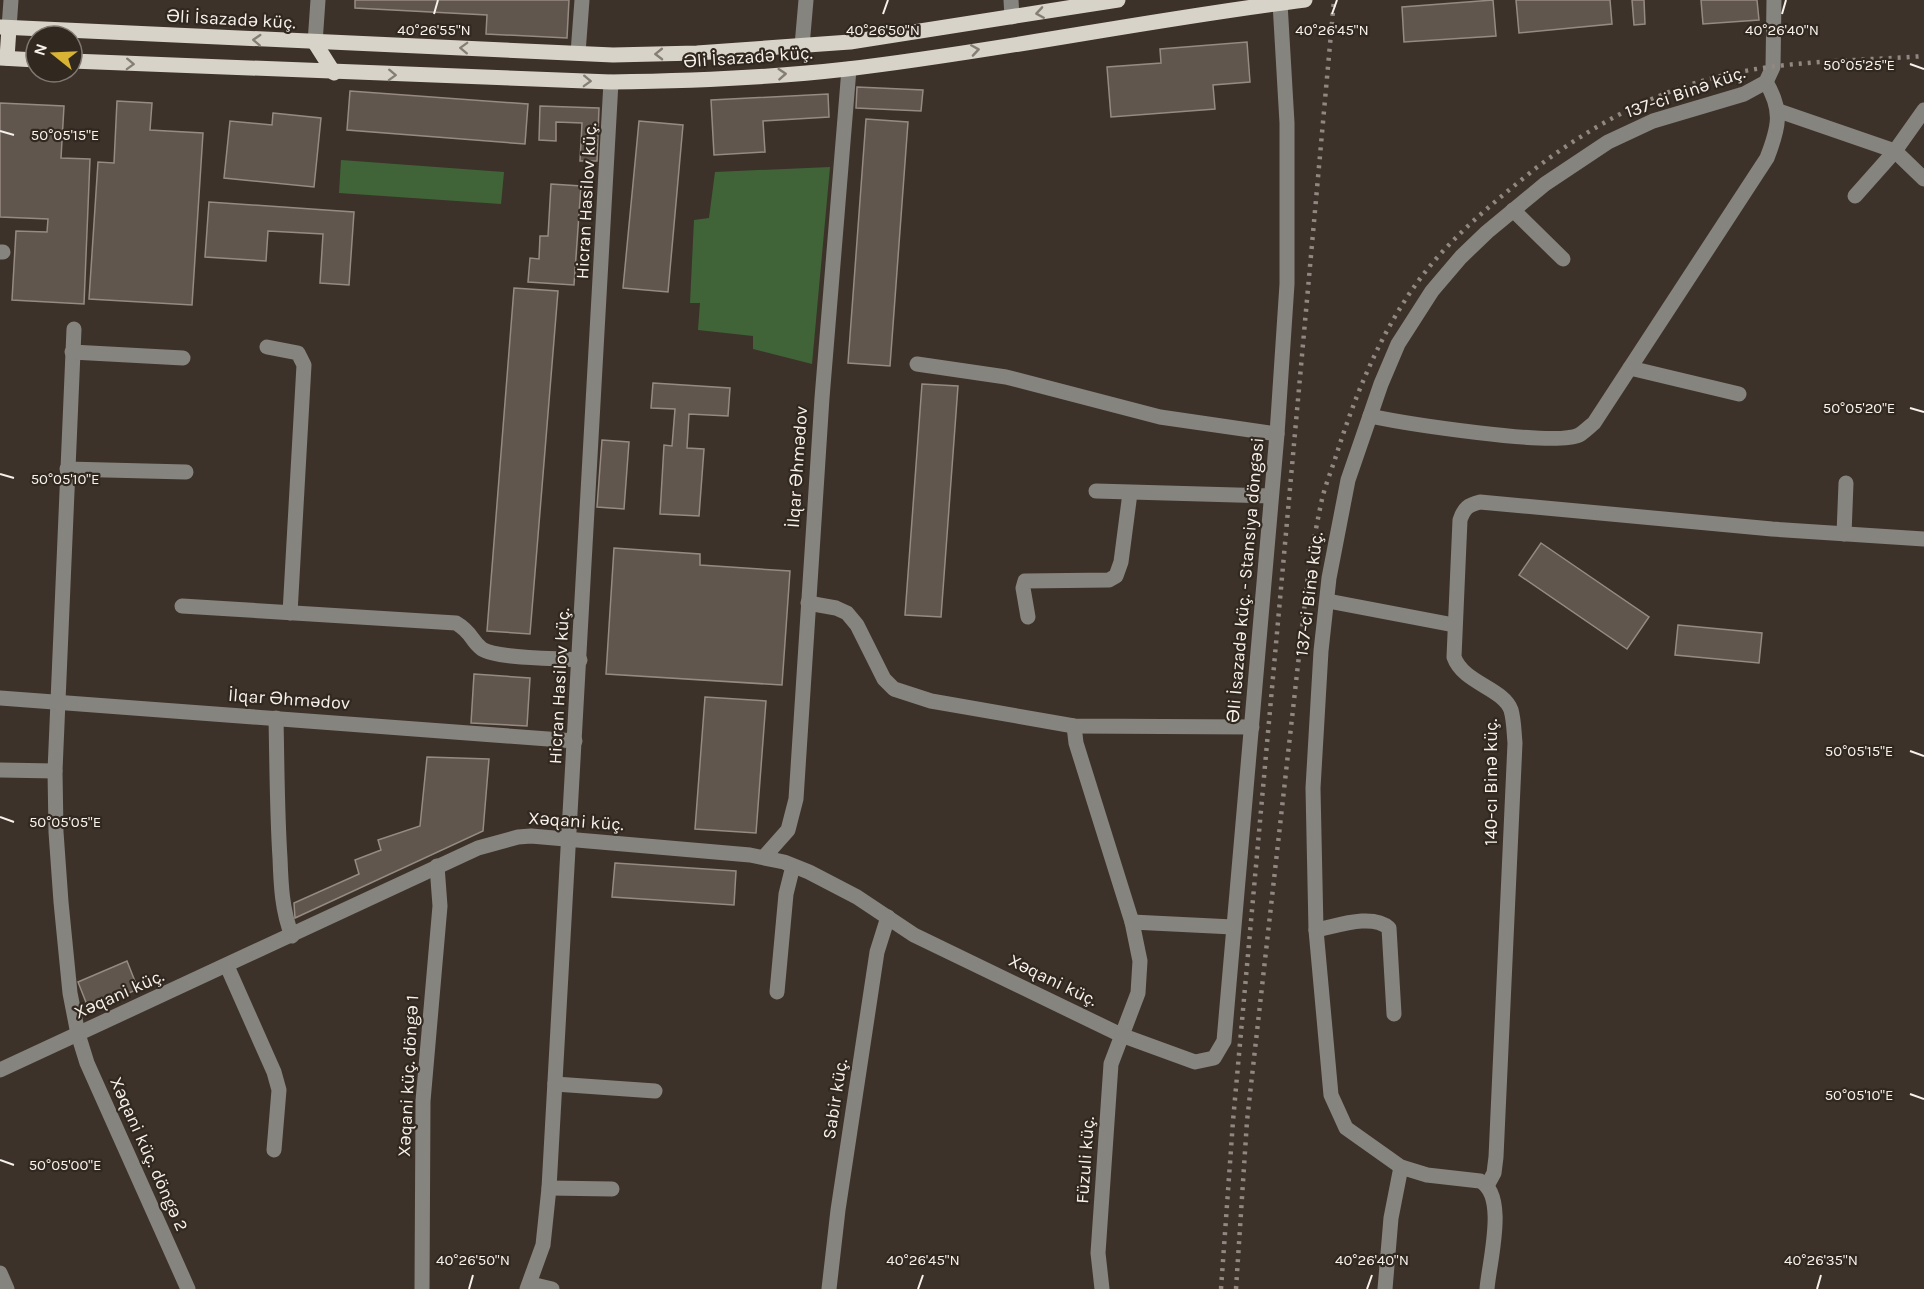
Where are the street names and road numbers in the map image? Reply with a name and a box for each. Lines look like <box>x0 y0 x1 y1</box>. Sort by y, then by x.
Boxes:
street label: Əli İsazadə küç. <box>166 5 296 33</box>
street label: Əli İsazadə küç. <box>683 42 813 72</box>
street label: 137-ci Binə küç. <box>1622 61 1748 123</box>
street label: Hicran Hasilov küç. <box>571 122 601 280</box>
street label: İlqar Əhmədov <box>782 405 812 529</box>
street label: Əli İsazadə küç. - Stansiya döngəsi <box>1222 436 1268 724</box>
street label: 137-ci Binə küç. <box>1290 530 1328 658</box>
street label: Hicran Hasilov küç. <box>544 607 574 765</box>
street label: İlqar Əhmədov <box>227 684 351 714</box>
street label: 140-cı Binə küç. <box>1480 718 1502 846</box>
street label: Xəqani küç. <box>527 807 625 835</box>
street label: Xəqani küç. <box>1005 949 1101 1011</box>
street label: Xəqani küç. <box>71 964 167 1024</box>
street label: Xəqani küç. döngə 1 <box>393 994 423 1158</box>
street label: Sabir küç. <box>818 1057 852 1141</box>
street label: Xəqani küç. döngə 2 <box>105 1073 193 1235</box>
street label: Füzuli küç. <box>1071 1116 1099 1204</box>

